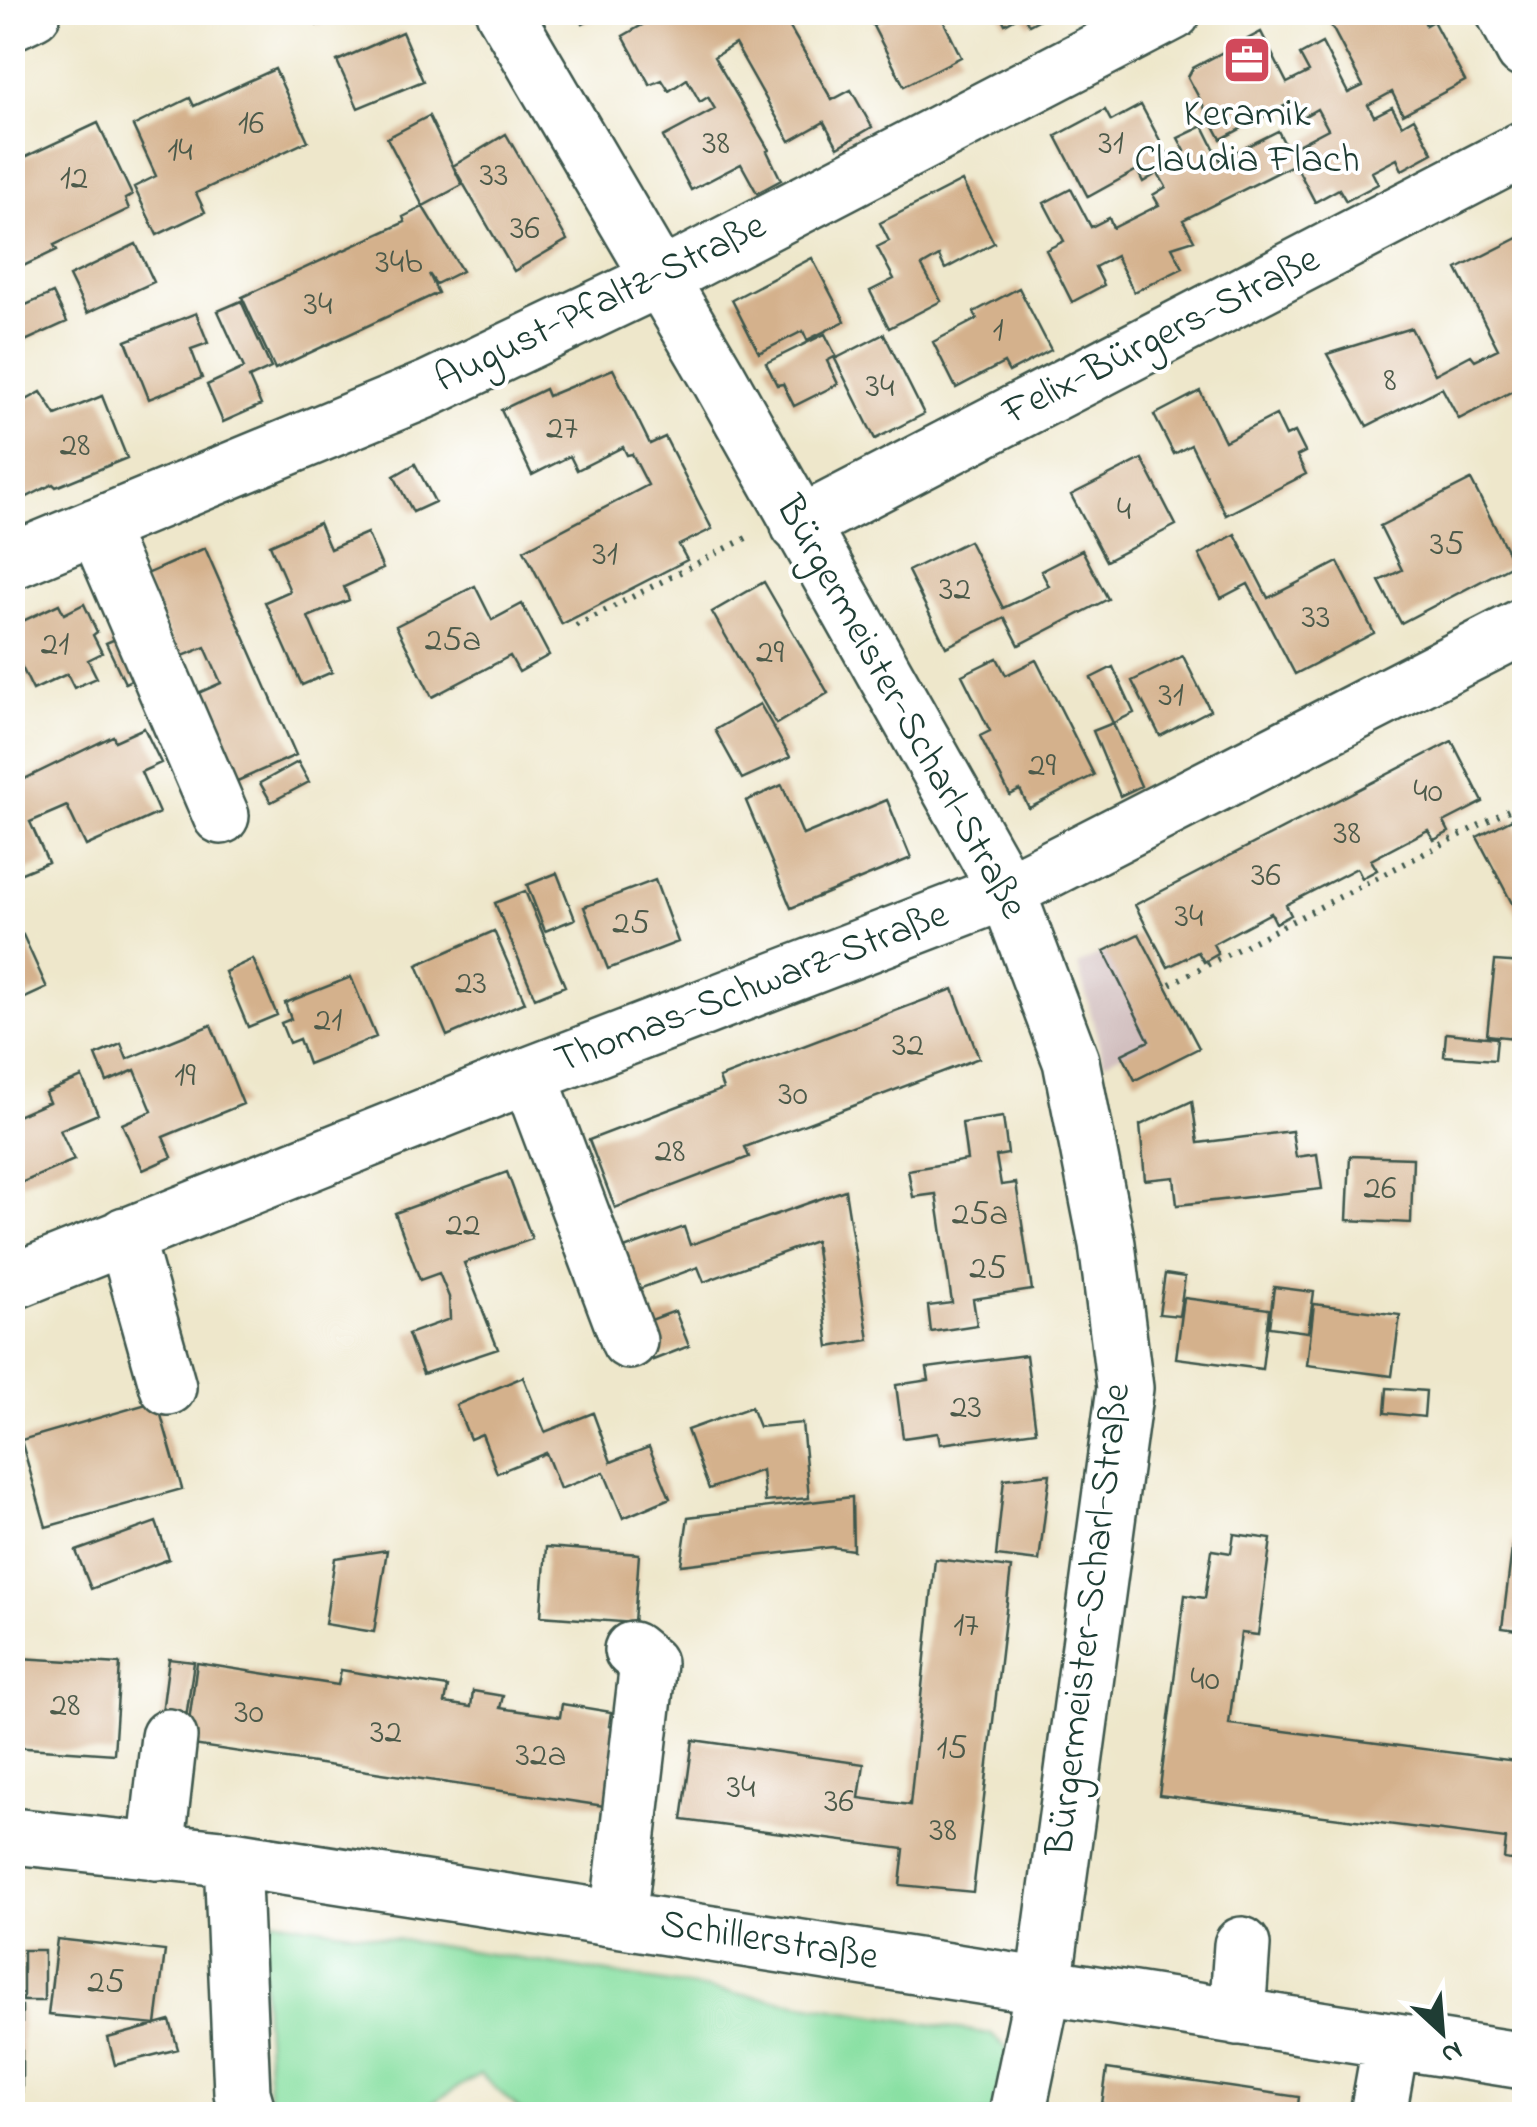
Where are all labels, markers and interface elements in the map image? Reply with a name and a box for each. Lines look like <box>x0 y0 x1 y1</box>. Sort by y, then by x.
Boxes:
office icon: Keramik Claudia Flach <box>1221 34 1273 86</box>
place label: Keramik Claudia Flach <box>1134 86 1360 191</box>
house number: 16 <box>238 99 264 150</box>
house number: 38 <box>702 119 730 170</box>
house number: 31 <box>1098 119 1124 170</box>
house number: 14 <box>167 126 193 177</box>
house number: 33 <box>480 151 508 202</box>
house number: 12 <box>60 154 88 205</box>
street label: August-Pfaltz-Straße <box>425 198 777 410</box>
house number: 36 <box>510 204 540 255</box>
street label: Felix-Bürgers-Straße <box>993 232 1331 443</box>
house number: 34b <box>375 238 423 289</box>
house number: 34 <box>304 280 332 331</box>
house number: 1 <box>992 306 1004 357</box>
house number: 8 <box>1383 356 1397 407</box>
house number: 34 <box>866 362 894 413</box>
house number: 27 <box>546 404 578 455</box>
house number: 28 <box>60 421 90 472</box>
street label: Bürgermeister-Scharl-Straße <box>758 485 1041 930</box>
house number: 4 <box>1117 485 1131 536</box>
house number: 35 <box>1430 520 1464 571</box>
house number: 31 <box>592 530 618 581</box>
house number: 32 <box>939 565 971 616</box>
house number: 33 <box>1302 593 1330 644</box>
house number: 25a <box>425 616 481 667</box>
house number: 21 <box>41 620 69 671</box>
house number: 29 <box>756 628 784 679</box>
house number: 31 <box>1158 671 1184 722</box>
house number: 29 <box>1028 741 1056 792</box>
house number: 40 <box>1413 767 1443 818</box>
house number: 38 <box>1333 809 1361 860</box>
house number: 36 <box>1251 851 1281 902</box>
street label: Thomas-Schwarz-Straße <box>547 887 957 1091</box>
house number: 34 <box>1175 892 1203 943</box>
house number: 25 <box>612 899 650 950</box>
house number: 23 <box>455 959 487 1010</box>
house number: 21 <box>314 996 342 1047</box>
house number: 32 <box>892 1021 924 1072</box>
house number: 19 <box>174 1051 196 1102</box>
house number: 30 <box>778 1070 808 1121</box>
house number: 28 <box>655 1127 685 1178</box>
house number: 26 <box>1364 1164 1396 1215</box>
house number: 25a <box>952 1190 1008 1241</box>
house number: 22 <box>446 1201 480 1252</box>
house number: 25 <box>969 1244 1007 1295</box>
street label: Bürgermeister-Scharl-Straße <box>1032 1380 1148 1861</box>
house number: 23 <box>950 1383 982 1434</box>
house number: 17 <box>953 1601 979 1652</box>
house number: 40 <box>1190 1655 1220 1706</box>
house number: 28 <box>50 1681 80 1732</box>
house number: 30 <box>234 1688 264 1739</box>
house number: 32 <box>370 1708 402 1759</box>
house number: 15 <box>936 1724 968 1775</box>
house number: 32a <box>516 1731 566 1782</box>
house number: 34 <box>727 1763 755 1814</box>
house number: 36 <box>824 1777 854 1828</box>
house number: 38 <box>929 1806 957 1857</box>
street label: Schillerstraße <box>656 1896 882 1988</box>
house number: 25 <box>87 1958 125 2009</box>
north arrow <box>1392 1982 1492 2082</box>
text: N <box>1434 2029 1469 2074</box>

